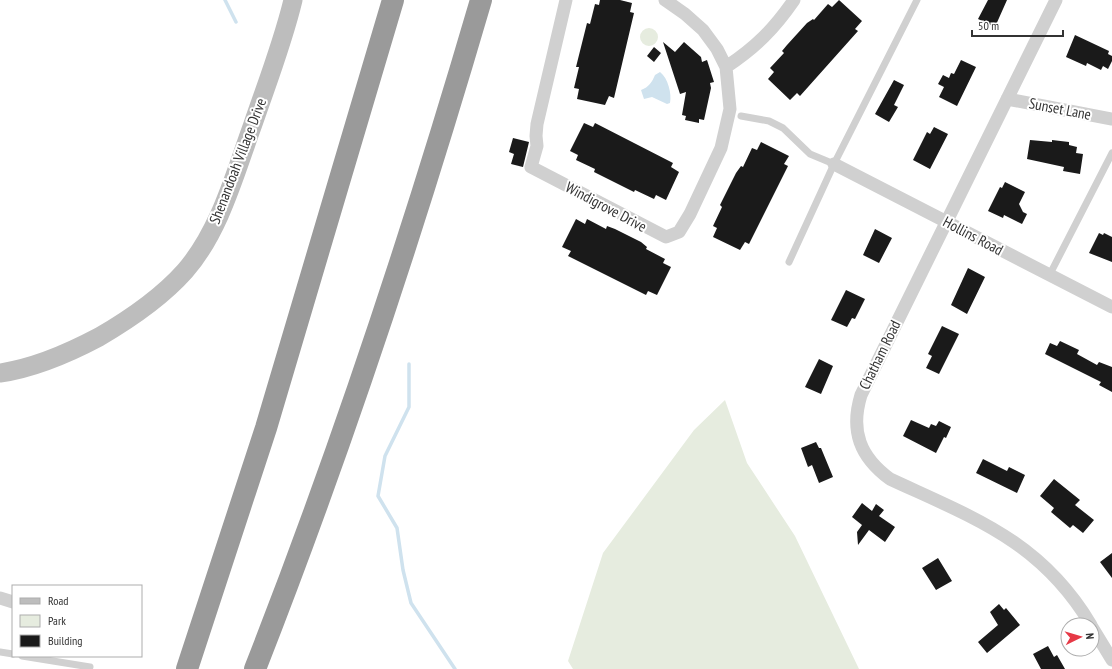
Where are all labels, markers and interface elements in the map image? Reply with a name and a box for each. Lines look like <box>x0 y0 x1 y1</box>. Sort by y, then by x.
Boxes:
scale bar <box>972 12 1063 38</box>
text: 50 m <box>978 18 999 33</box>
street label: Sunset Lane <box>1027 93 1093 124</box>
street label: Shenandoah Village Drive <box>205 95 270 226</box>
street label: Windigrove Drive <box>562 177 650 236</box>
street label: Hollins Road <box>940 212 1006 259</box>
street label: Chatham Road <box>855 317 904 393</box>
legend <box>12 585 142 657</box>
text: Road <box>48 593 68 608</box>
text: Park <box>48 613 66 628</box>
north arrow <box>1060 617 1100 657</box>
text: Building <box>48 633 83 648</box>
text: N <box>1083 633 1097 640</box>

